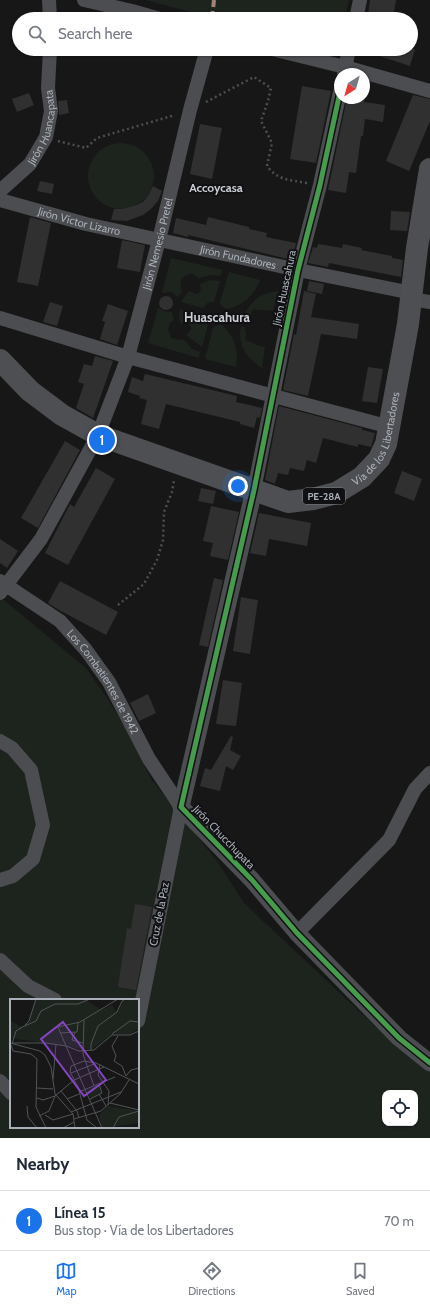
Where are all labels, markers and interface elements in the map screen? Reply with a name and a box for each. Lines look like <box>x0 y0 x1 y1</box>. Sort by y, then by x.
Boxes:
search box <box>12 12 418 56</box>
icon: search <box>26 23 48 45</box>
text: Search here <box>58 25 133 43</box>
north arrow <box>334 68 370 104</box>
street label: Jirón Huancapata <box>24 88 58 168</box>
district label: Accoycasa <box>189 180 243 195</box>
street label: Jirón Nemesio Pretel <box>139 196 176 292</box>
street label: Jirón Víctor Lizarro <box>35 204 122 238</box>
street label: Jirón Fundadores <box>198 242 278 272</box>
street label: Jirón Huascahura <box>269 248 299 328</box>
district label: Huascahura <box>184 309 250 325</box>
street label: Vía de los Libertadores <box>349 390 403 489</box>
pin: 1 <box>89 425 115 455</box>
your location <box>228 476 248 496</box>
road number: PE-28A <box>303 488 345 504</box>
street label: Los Combatientes de 1942 <box>64 626 142 737</box>
street label: Jirón Chucchupata <box>189 801 259 872</box>
street label: Cruz de la Paz <box>146 881 172 947</box>
inset map <box>10 999 139 1128</box>
map controls <box>382 1090 418 1126</box>
button: locate <box>382 1090 418 1126</box>
text: Nearby <box>16 1154 69 1174</box>
text: Línea 15 <box>54 1204 106 1222</box>
text: 1 <box>27 1213 31 1229</box>
text: 70 m <box>384 1213 414 1229</box>
text: Bus stop · Vía de los Libertadores <box>54 1222 234 1238</box>
tab: Map <box>55 1260 77 1298</box>
tab: Directions <box>188 1260 235 1298</box>
tab: Saved <box>346 1260 375 1298</box>

